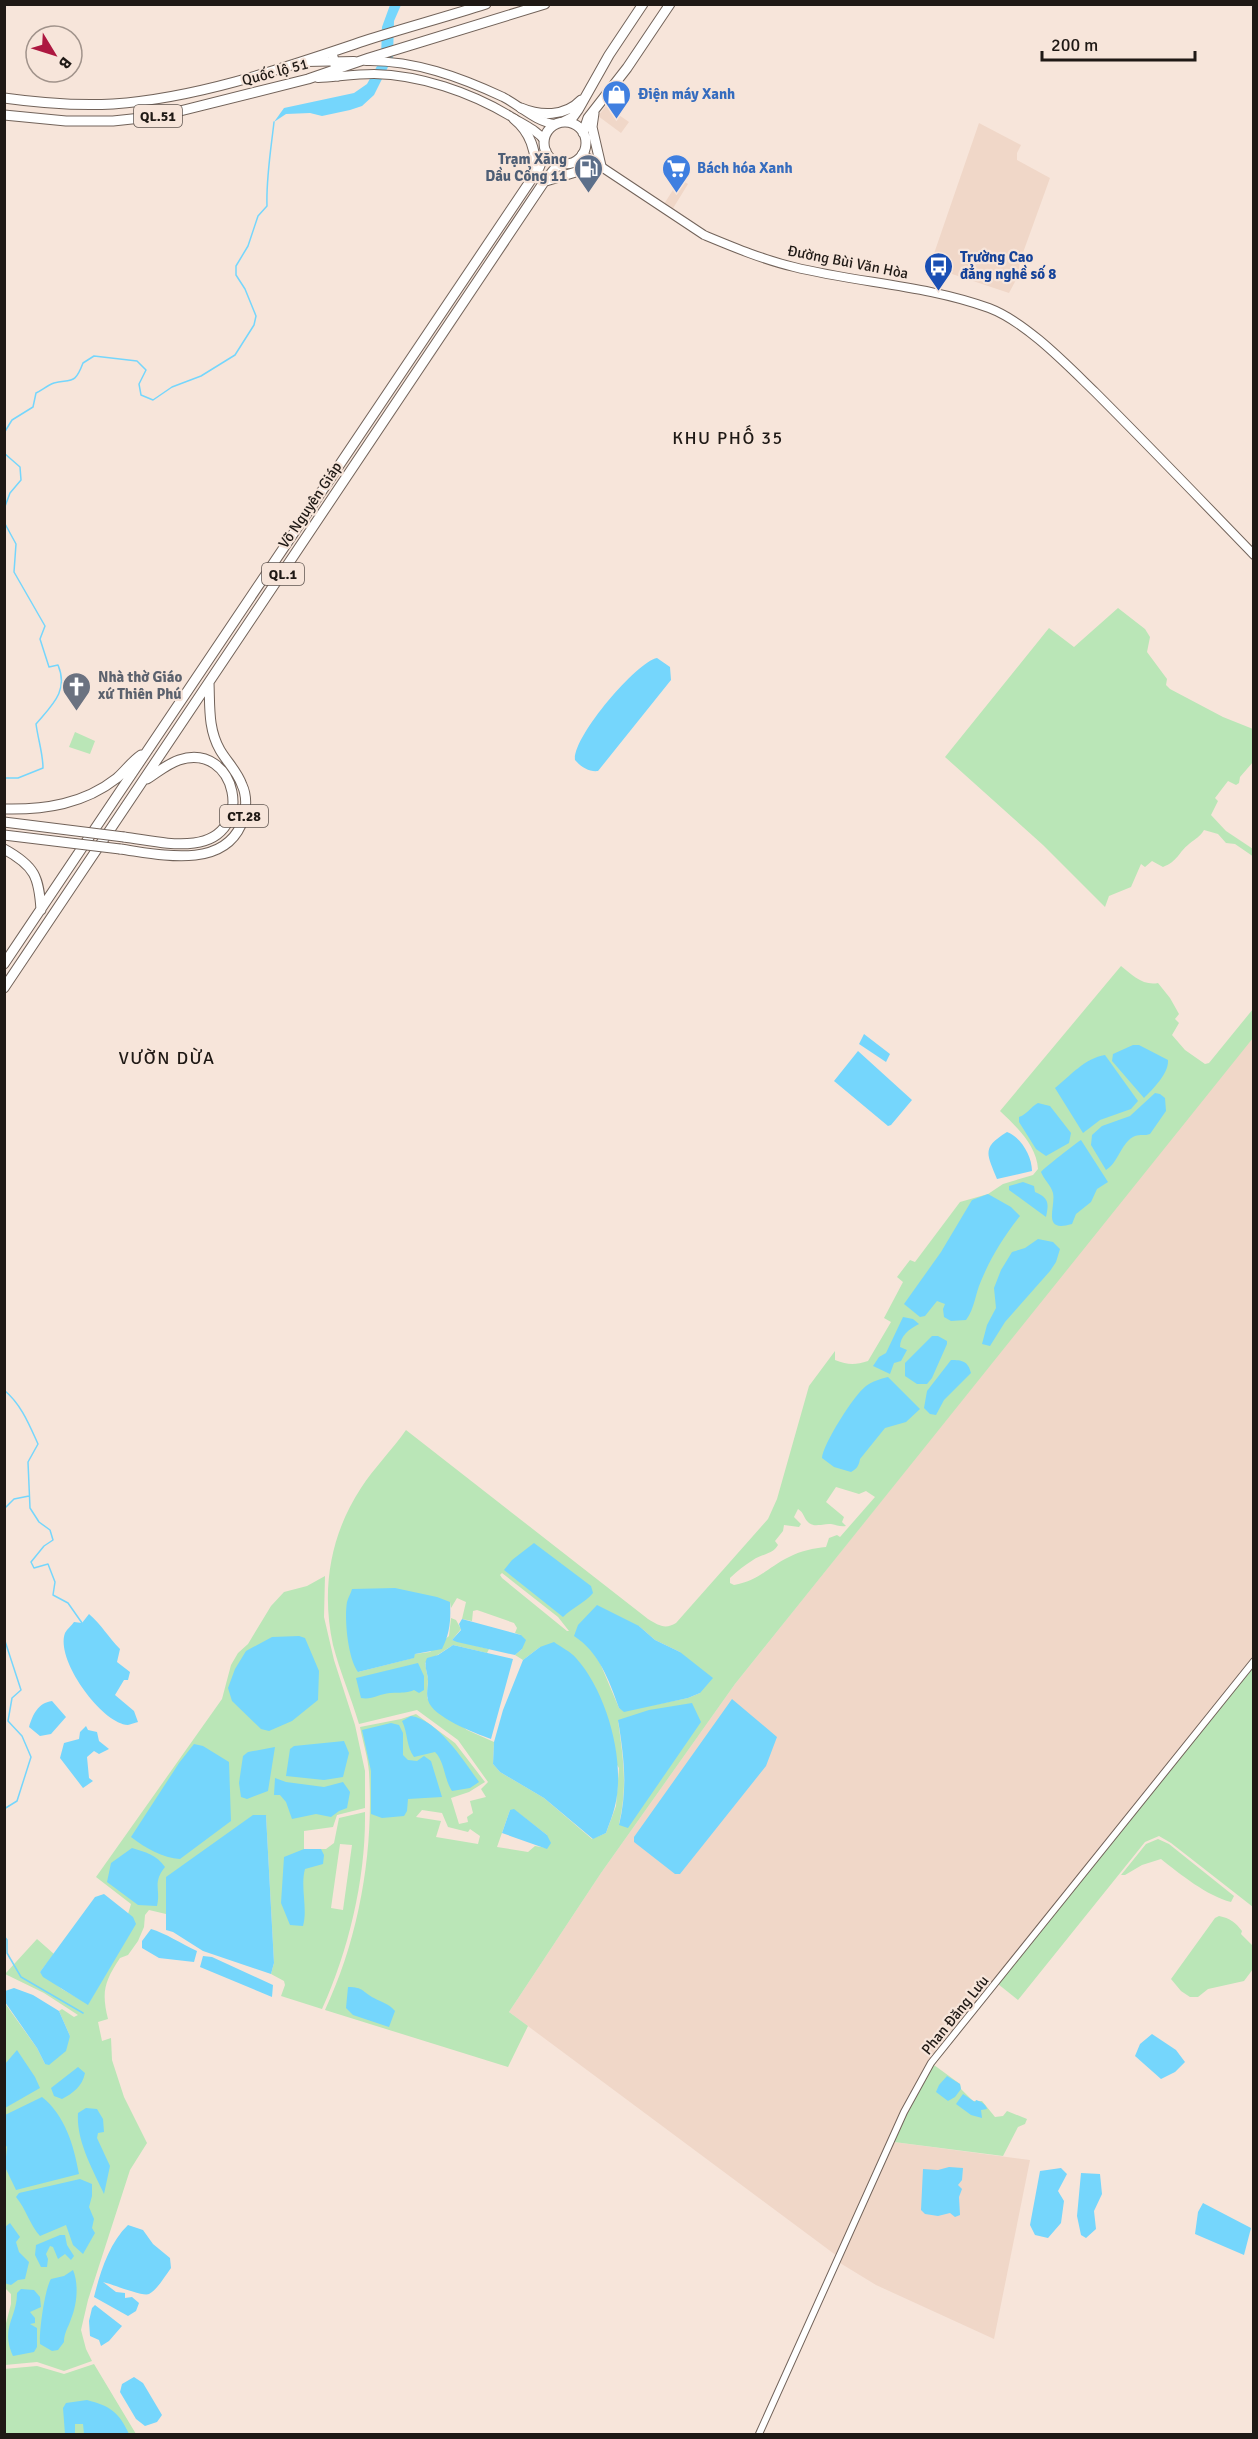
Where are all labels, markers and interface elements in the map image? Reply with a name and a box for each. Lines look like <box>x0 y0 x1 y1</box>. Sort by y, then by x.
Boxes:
north arrow <box>24 24 84 84</box>
scale bar <box>1042 24 1195 62</box>
text: 200 m <box>1051 34 1098 56</box>
text: B <box>54 53 76 73</box>
street label: Quốc lộ 51 <box>240 55 310 89</box>
shop icon: Điện máy Xanh <box>601 78 633 120</box>
place label: Điện máy Xanh <box>638 85 735 103</box>
road number: QL.51 <box>134 105 182 127</box>
place label: Trạm Xăng Dầu Cổng 11 <box>485 150 567 185</box>
fuel station icon: Trạm Xăng Dầu Cổng 11 <box>572 152 604 194</box>
supermarket icon: Bách hóa Xanh <box>660 152 692 194</box>
place label: Bách hóa Xanh <box>697 159 793 177</box>
street label: Đường Bùi Văn Hòa <box>786 241 910 283</box>
place label: Trường Cao đẳng nghề số 8 <box>960 248 1056 283</box>
bus stop icon: Trường Cao đẳng nghề số 8 <box>923 250 955 292</box>
district label: KHU PHỐ 35 <box>672 424 784 449</box>
street label: Võ Nguyên Giáp <box>274 458 346 552</box>
road number: QL.1 <box>262 563 304 585</box>
place label: Nhà thờ Giáo xứ Thiên Phú <box>98 668 182 703</box>
church icon: Nhà thờ Giáo xứ Thiên Phú <box>61 670 93 712</box>
road number: CT.28 <box>220 805 268 827</box>
district label: VƯỜN DỪA <box>119 1047 215 1069</box>
street label: Phan Đăng Lưu <box>918 1972 992 2058</box>

